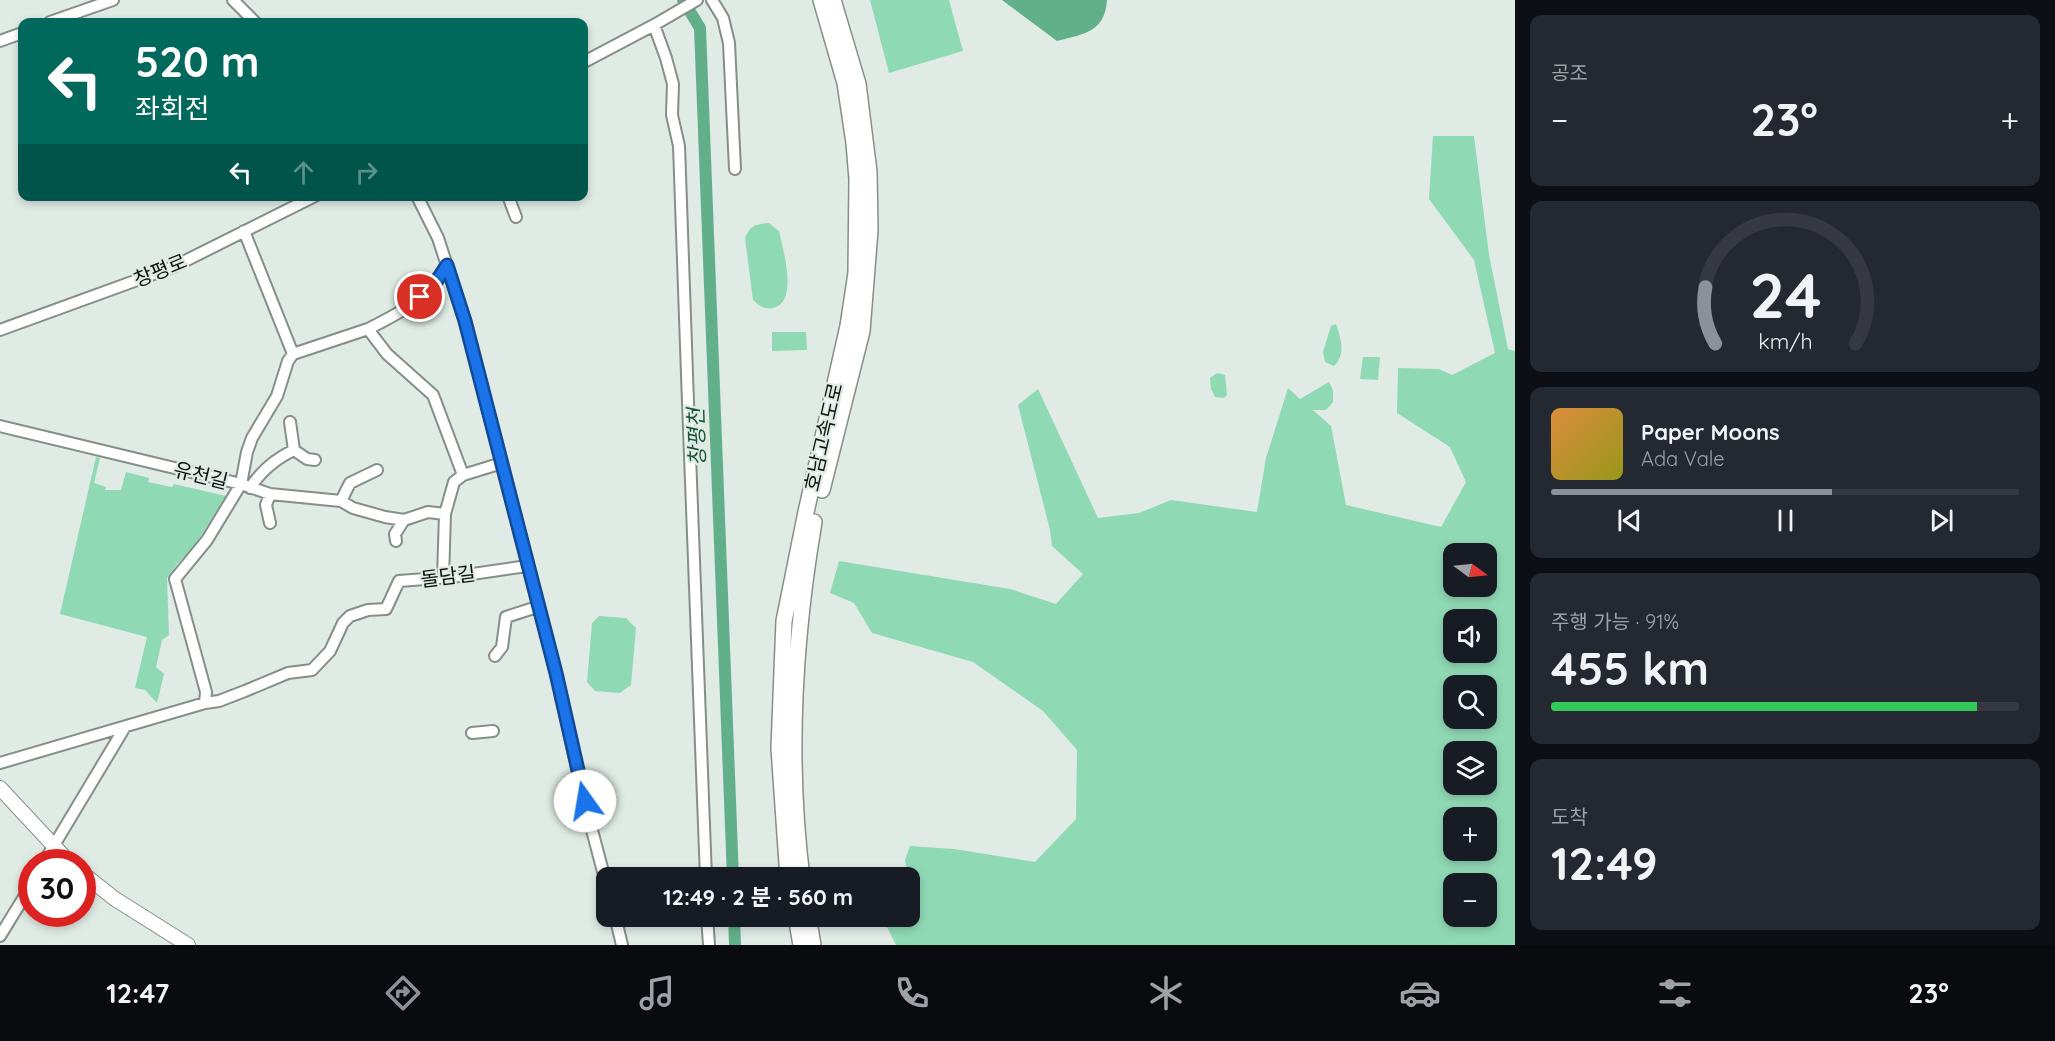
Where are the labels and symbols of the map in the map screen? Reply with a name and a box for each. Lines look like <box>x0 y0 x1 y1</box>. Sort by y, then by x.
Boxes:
street label: 창평로 <box>130 248 190 292</box>
pin <box>394 271 445 322</box>
street label: 호남고속도로 <box>798 380 848 494</box>
water label: 창평천 <box>682 405 710 466</box>
street label: 유천길 <box>171 456 231 494</box>
north arrow <box>1443 543 1497 597</box>
street label: 돌담길 <box>419 560 477 592</box>
position arrow <box>553 769 617 833</box>
speed limit sign: 30 <box>18 849 96 927</box>

